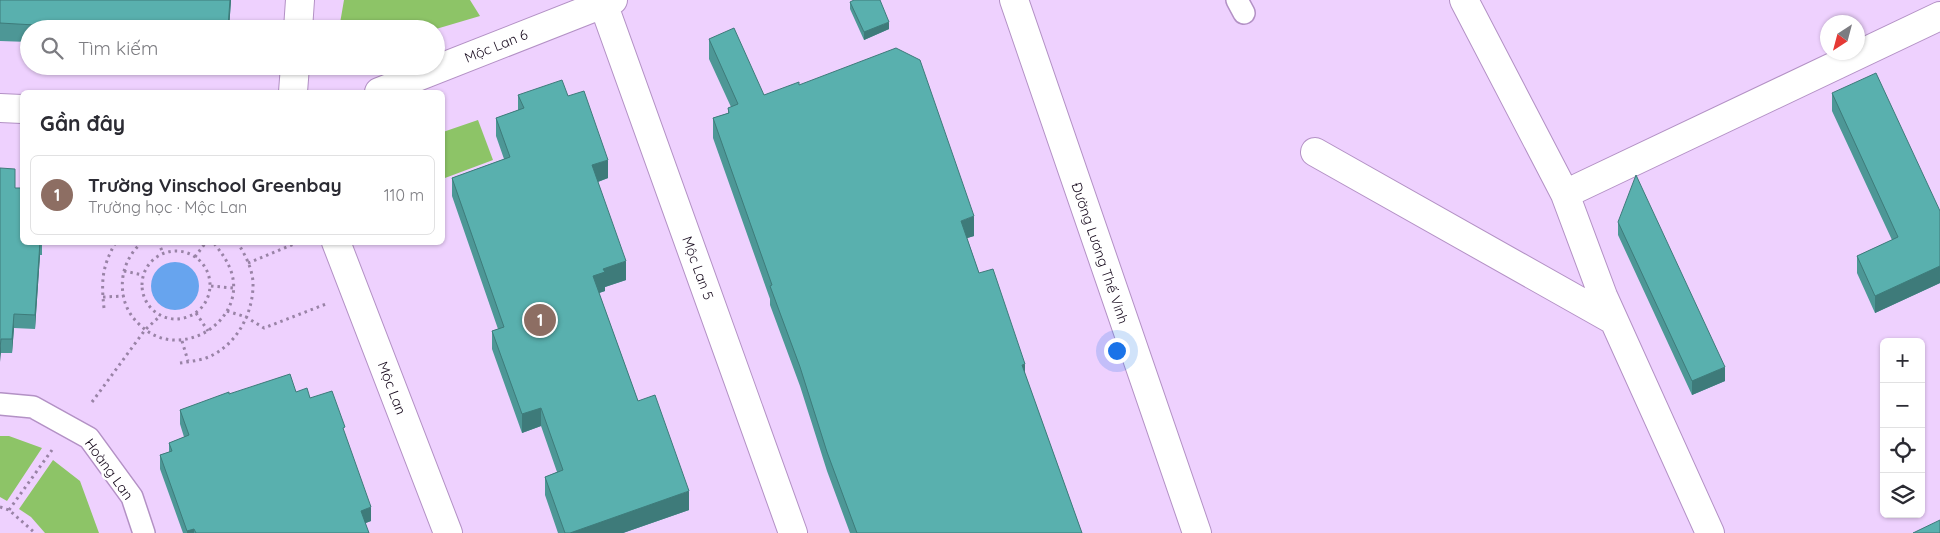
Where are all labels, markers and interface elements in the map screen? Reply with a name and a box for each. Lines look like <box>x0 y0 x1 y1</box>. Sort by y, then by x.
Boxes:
north arrow <box>1820 15 1865 60</box>
search box <box>20 20 445 75</box>
street label: Mộc Lan 6 <box>462 25 531 67</box>
icon: search <box>38 34 66 62</box>
text: Tìm kiếm <box>78 36 158 60</box>
text: Gần đây <box>40 110 125 136</box>
text: Trường Vinschool Greenbay <box>88 173 342 197</box>
street label: Đường Lương Thế Vinh <box>1067 180 1133 326</box>
text: 1 <box>54 185 60 205</box>
text: 110 m <box>384 185 424 205</box>
text: Trường học · Mộc Lan <box>88 197 247 217</box>
street label: Mộc Lan 5 <box>678 234 718 302</box>
pin: 1 <box>524 301 556 339</box>
your location <box>1104 338 1130 364</box>
map controls <box>1880 338 1925 518</box>
button: + <box>1880 338 1925 383</box>
street label: Mộc Lan <box>374 359 410 417</box>
button: − <box>1880 383 1925 428</box>
button: locate <box>1880 428 1925 473</box>
street label: Hoàng Lan <box>81 435 137 503</box>
button: layers <box>1880 473 1925 518</box>

